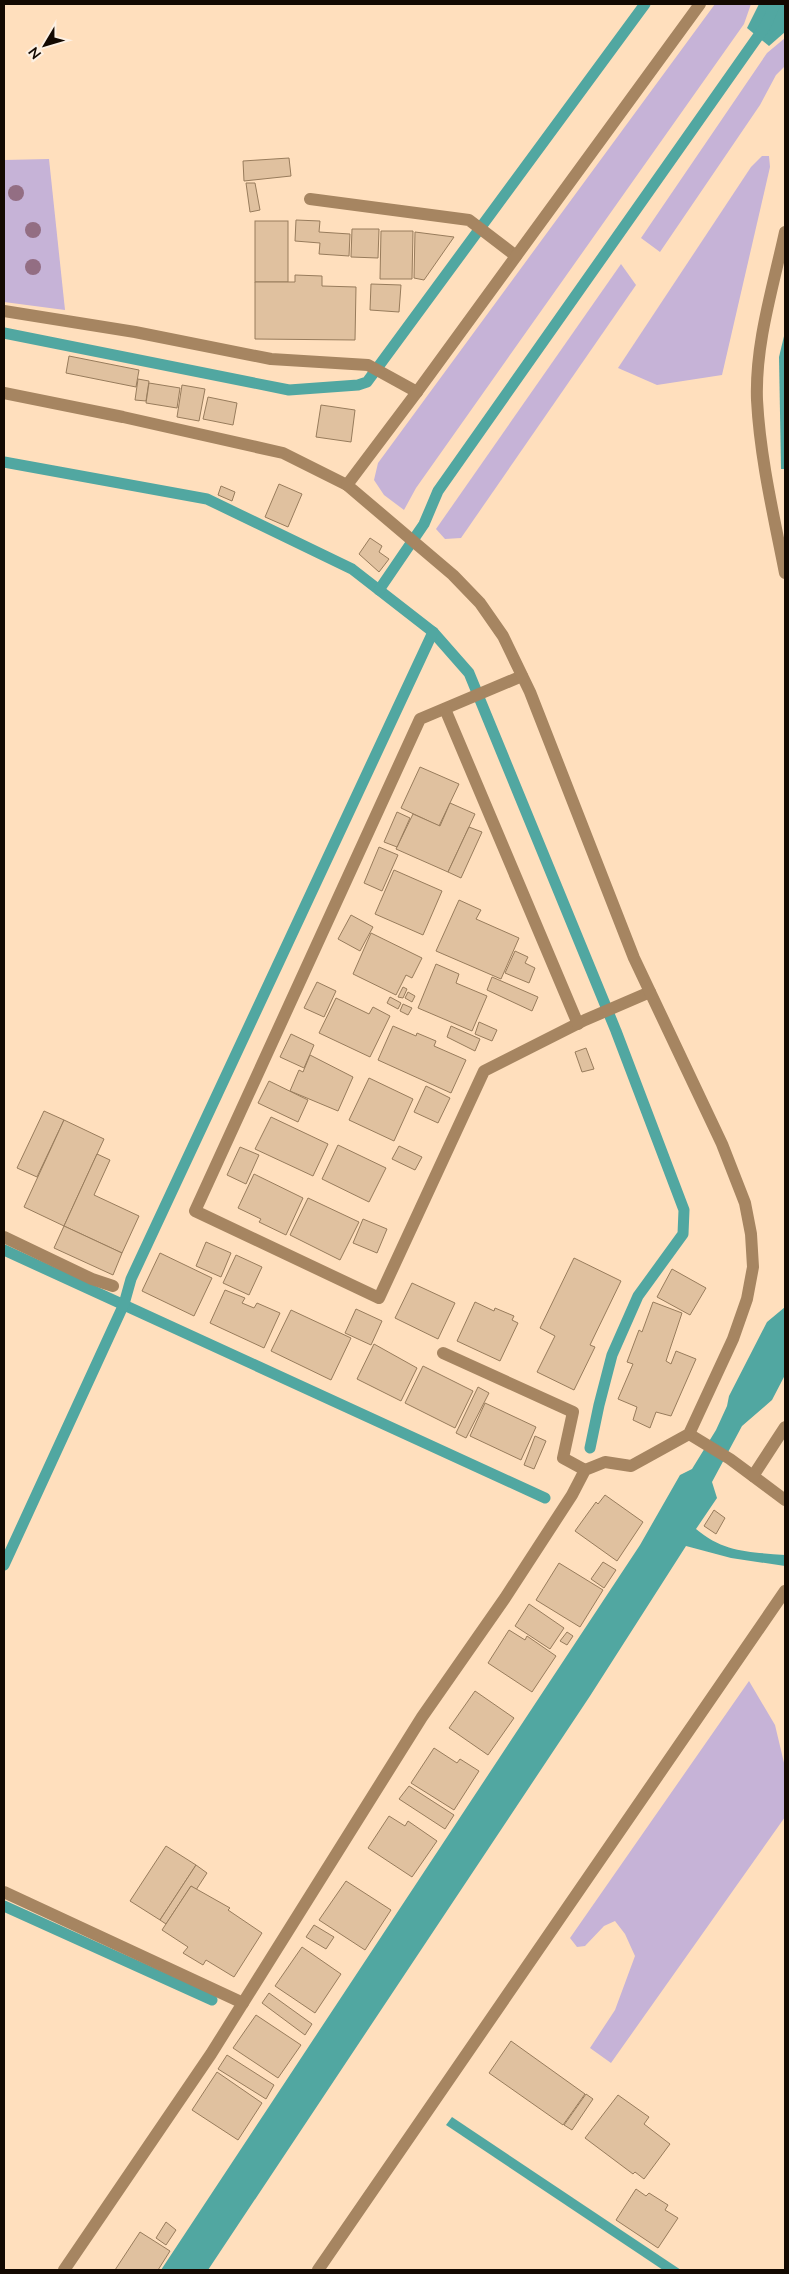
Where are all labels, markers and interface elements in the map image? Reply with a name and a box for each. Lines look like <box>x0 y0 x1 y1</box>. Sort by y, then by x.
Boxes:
north arrow <box>20 20 70 70</box>
text: N <box>24 44 44 63</box>

